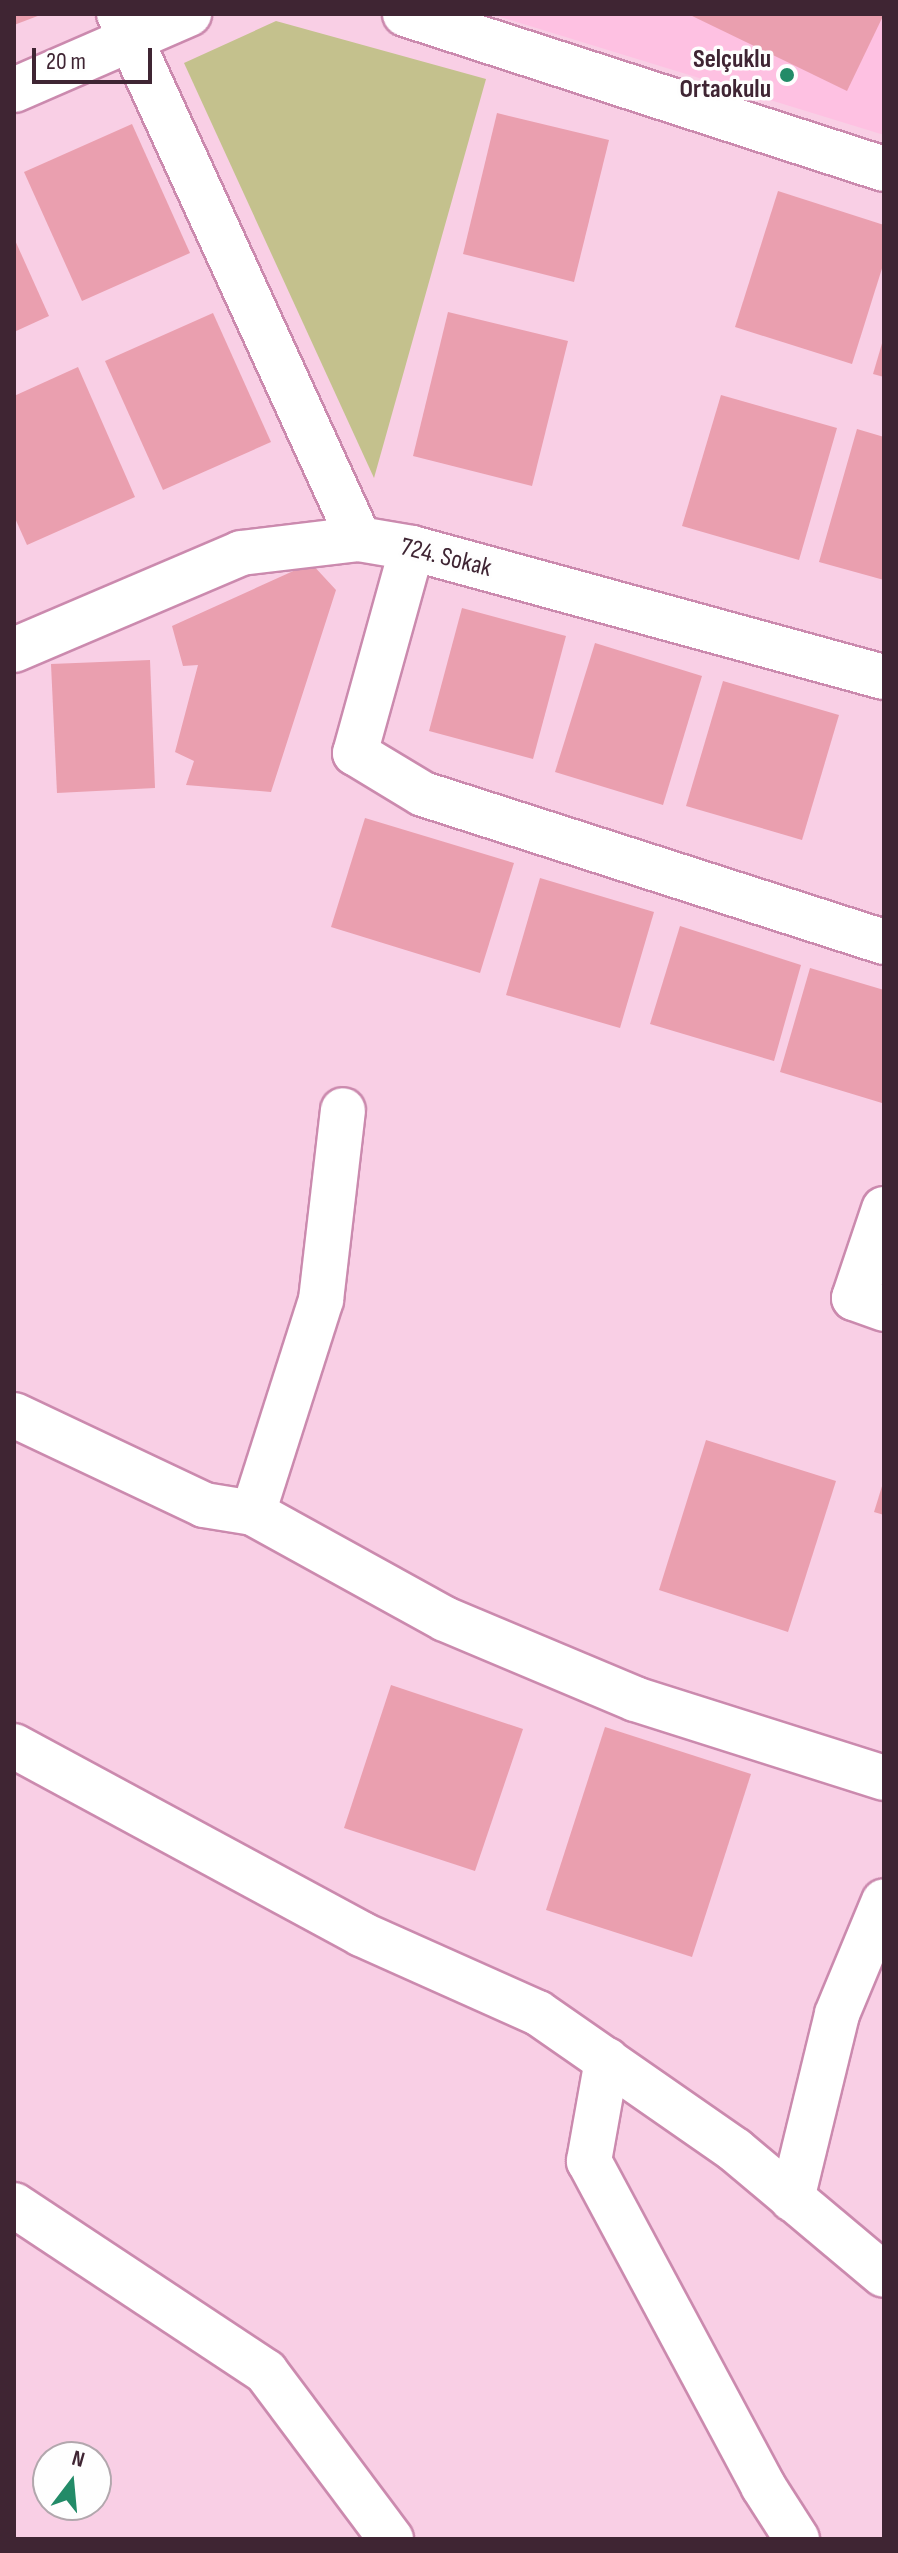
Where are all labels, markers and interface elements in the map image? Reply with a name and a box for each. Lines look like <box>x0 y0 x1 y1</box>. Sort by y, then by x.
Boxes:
scale bar <box>36 32 156 82</box>
place label: Selçuklu Ortaokulu <box>680 44 771 106</box>
text: 20 m <box>46 47 86 76</box>
marker: Selçuklu Ortaokulu <box>778 66 796 84</box>
street label: 724. Sokak <box>397 532 495 584</box>
north arrow <box>32 2441 112 2521</box>
text: N <box>69 2445 88 2474</box>

